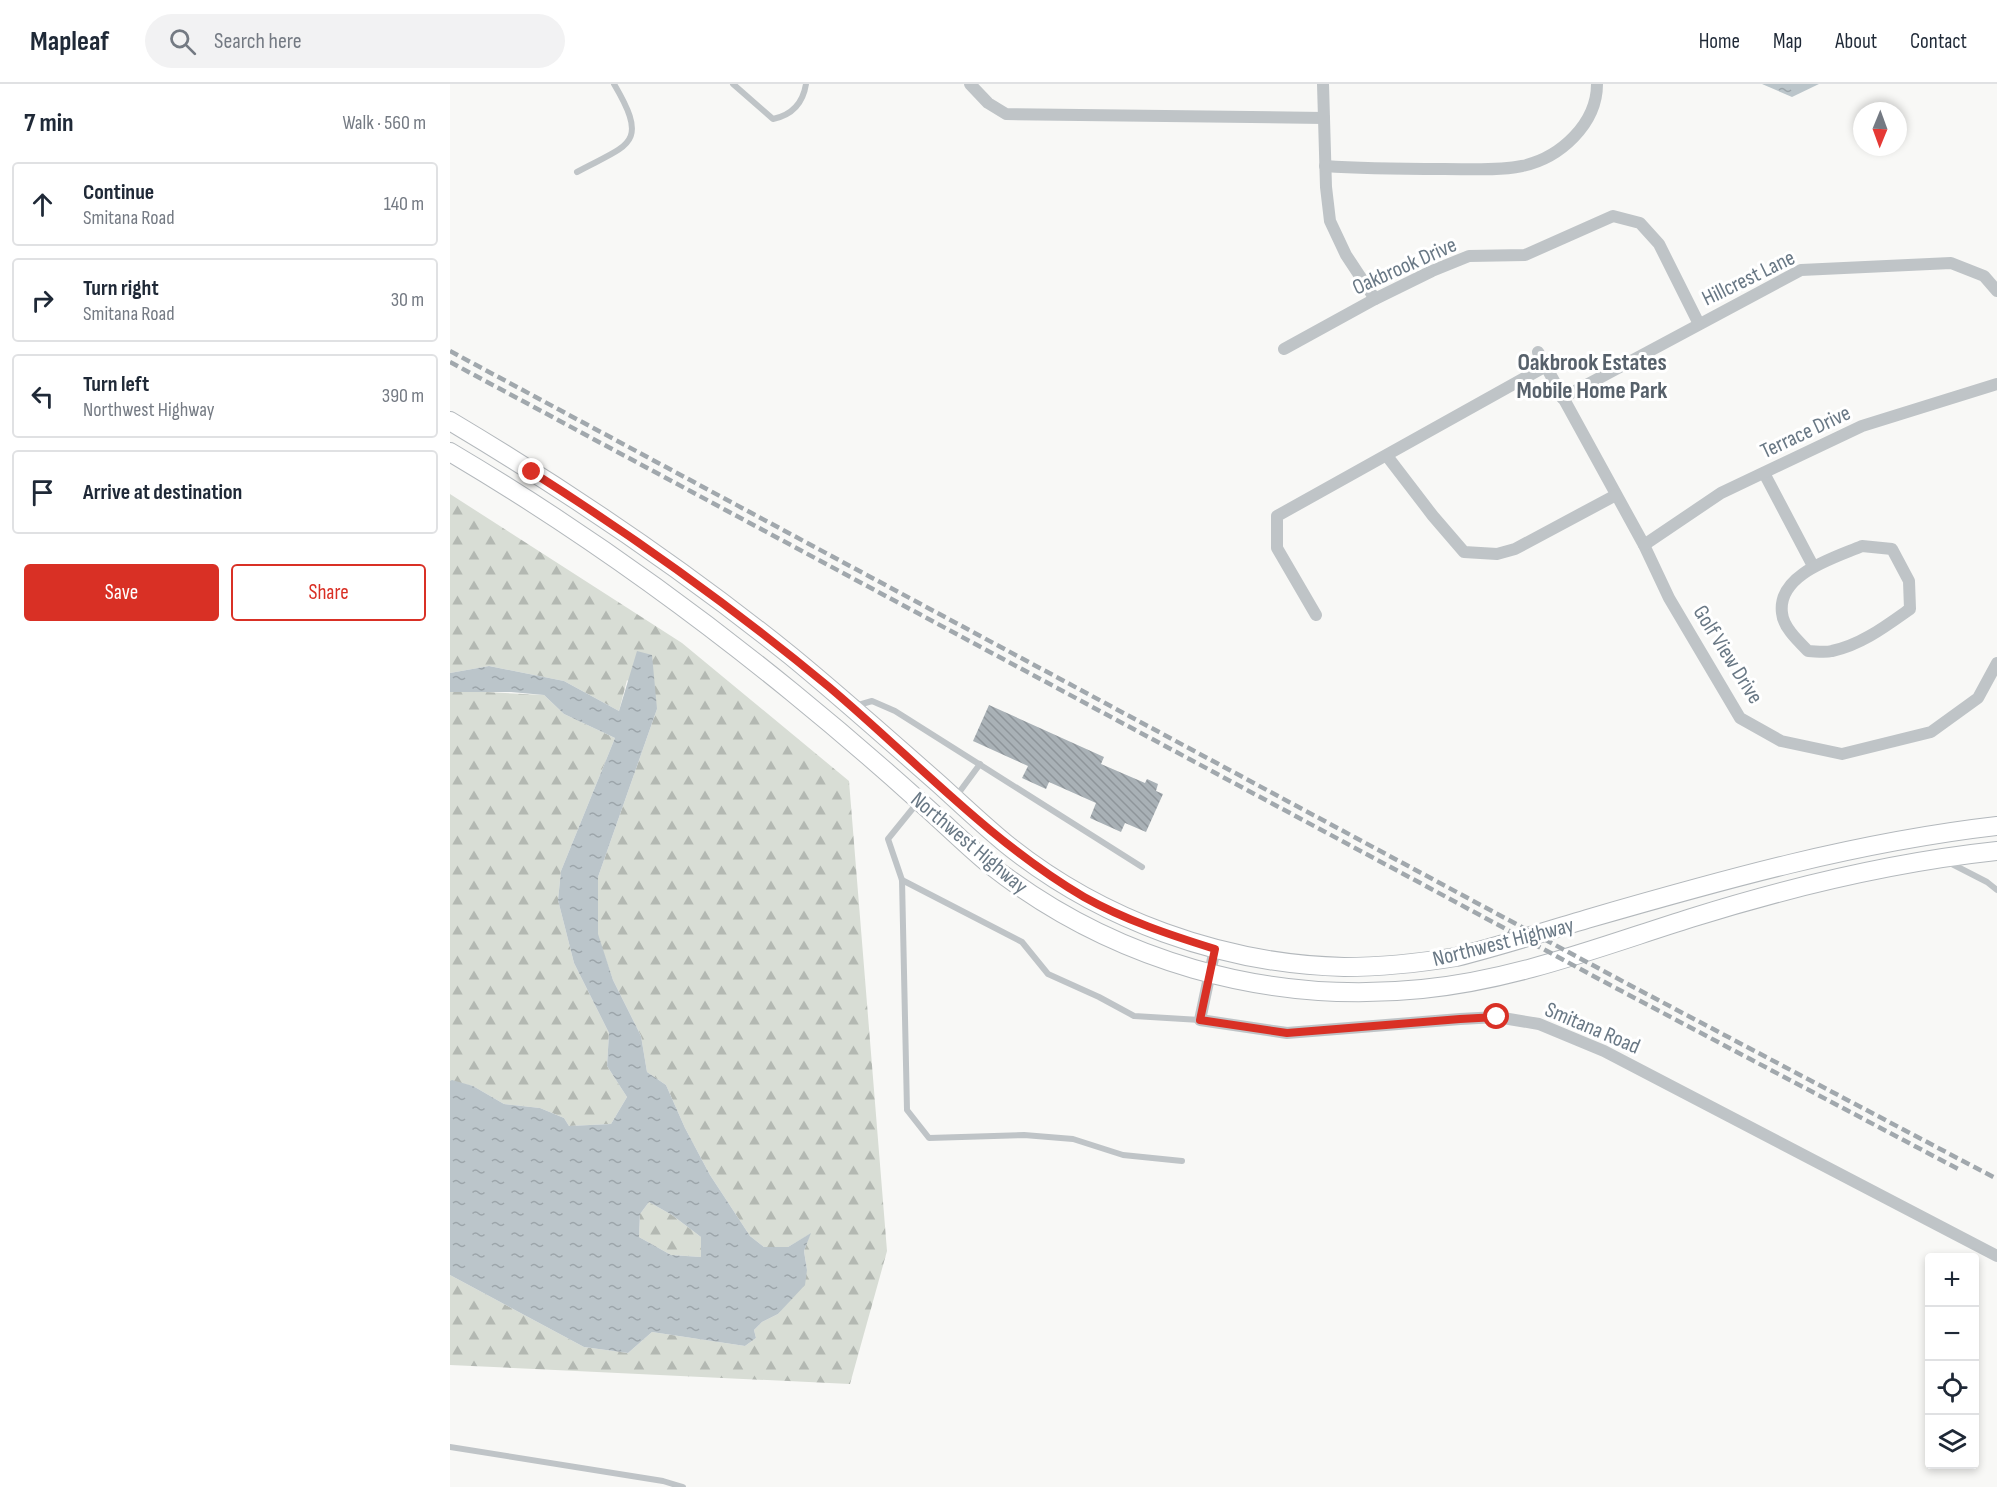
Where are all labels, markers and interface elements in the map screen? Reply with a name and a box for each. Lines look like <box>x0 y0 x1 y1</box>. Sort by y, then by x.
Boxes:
search box <box>145 14 565 68</box>
text: Mapleaf <box>30 25 109 58</box>
icon: search <box>166 25 199 58</box>
text: Search here <box>214 28 302 55</box>
text: Home <box>1699 29 1740 54</box>
text: Map <box>1773 29 1802 54</box>
text: About <box>1835 29 1877 54</box>
text: Contact <box>1910 29 1967 54</box>
north arrow <box>1853 102 1907 156</box>
text: 7 min <box>24 108 73 139</box>
text: Walk · 560 m <box>342 111 426 135</box>
text: Continue <box>83 179 154 206</box>
icon: ahead <box>26 188 59 221</box>
text: 140 m <box>384 192 424 216</box>
text: Smitana Road <box>83 206 175 230</box>
street label: Oakbrook Drive <box>1348 231 1461 301</box>
street label: Hillcrest Lane <box>1698 244 1799 312</box>
text: Turn right <box>83 275 159 302</box>
icon: right <box>26 284 59 317</box>
text: 30 m <box>391 288 424 312</box>
text: Smitana Road <box>83 302 175 326</box>
district label: Oakbrook Estates Mobile Home Park <box>1517 348 1667 405</box>
text: Turn left <box>83 371 149 398</box>
icon: left <box>26 380 59 413</box>
text: 390 m <box>382 384 424 408</box>
text: Northwest Highway <box>83 398 214 422</box>
street label: Terrace Drive <box>1756 400 1855 465</box>
route end <box>518 458 544 484</box>
icon: arrive <box>26 476 59 509</box>
text: Arrive at destination <box>83 479 242 506</box>
button: Save <box>24 564 219 621</box>
button: Share <box>231 564 426 621</box>
street label: Golf View Drive <box>1687 601 1769 709</box>
street label: Northwest Highway <box>905 786 1033 900</box>
street label: Northwest Highway <box>1430 912 1577 973</box>
street label: Smitana Road <box>1541 996 1644 1060</box>
route start <box>1483 1003 1509 1029</box>
map controls <box>1925 1253 1979 1469</box>
button: + <box>1925 1253 1979 1307</box>
button: − <box>1925 1307 1979 1361</box>
button: locate <box>1925 1361 1979 1415</box>
button: layers <box>1925 1415 1979 1469</box>

